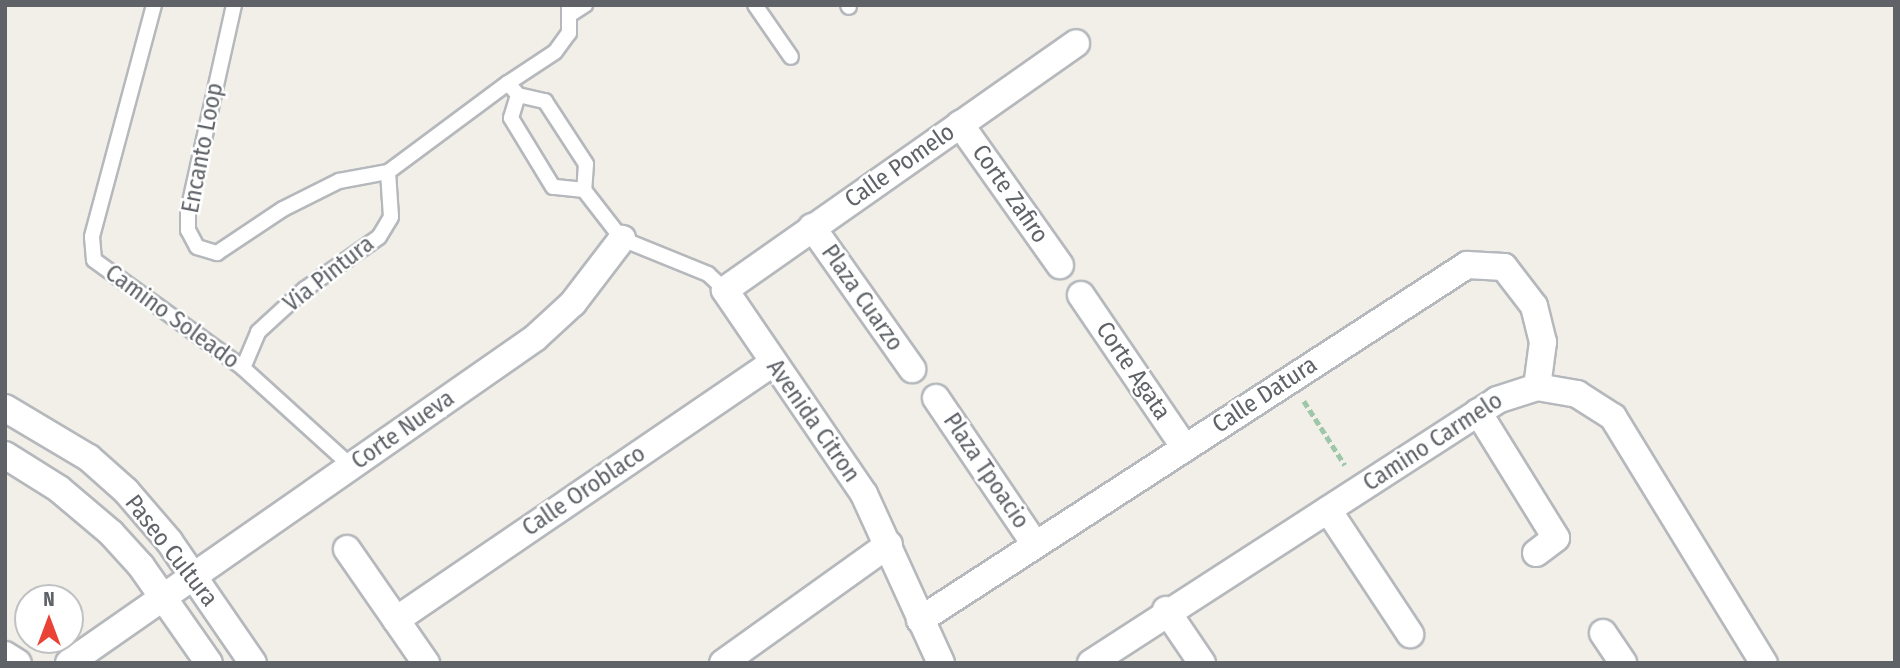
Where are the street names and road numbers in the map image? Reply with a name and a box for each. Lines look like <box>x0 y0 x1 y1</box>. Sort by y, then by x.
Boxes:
street label: Encanto Loop <box>176 80 230 216</box>
street label: Calle Pomelo <box>840 118 960 214</box>
street label: Corte Zafiro <box>966 139 1054 249</box>
street label: Via Pintura <box>278 230 380 318</box>
street label: Plaza Cuarzo <box>815 239 909 357</box>
street label: Camino Soleado <box>99 259 245 375</box>
street label: Corte Agata <box>1090 316 1176 426</box>
street label: Calle Datura <box>1207 351 1323 439</box>
street label: Avenida Citron <box>760 354 866 488</box>
street label: Corte Nueva <box>346 384 460 476</box>
street label: Camino Carmelo <box>1358 386 1508 498</box>
street label: Plaza Tpoacio <box>937 408 1035 534</box>
street label: Calle Oroblaco <box>517 439 651 543</box>
street label: Paseo Cultura <box>118 489 224 613</box>

